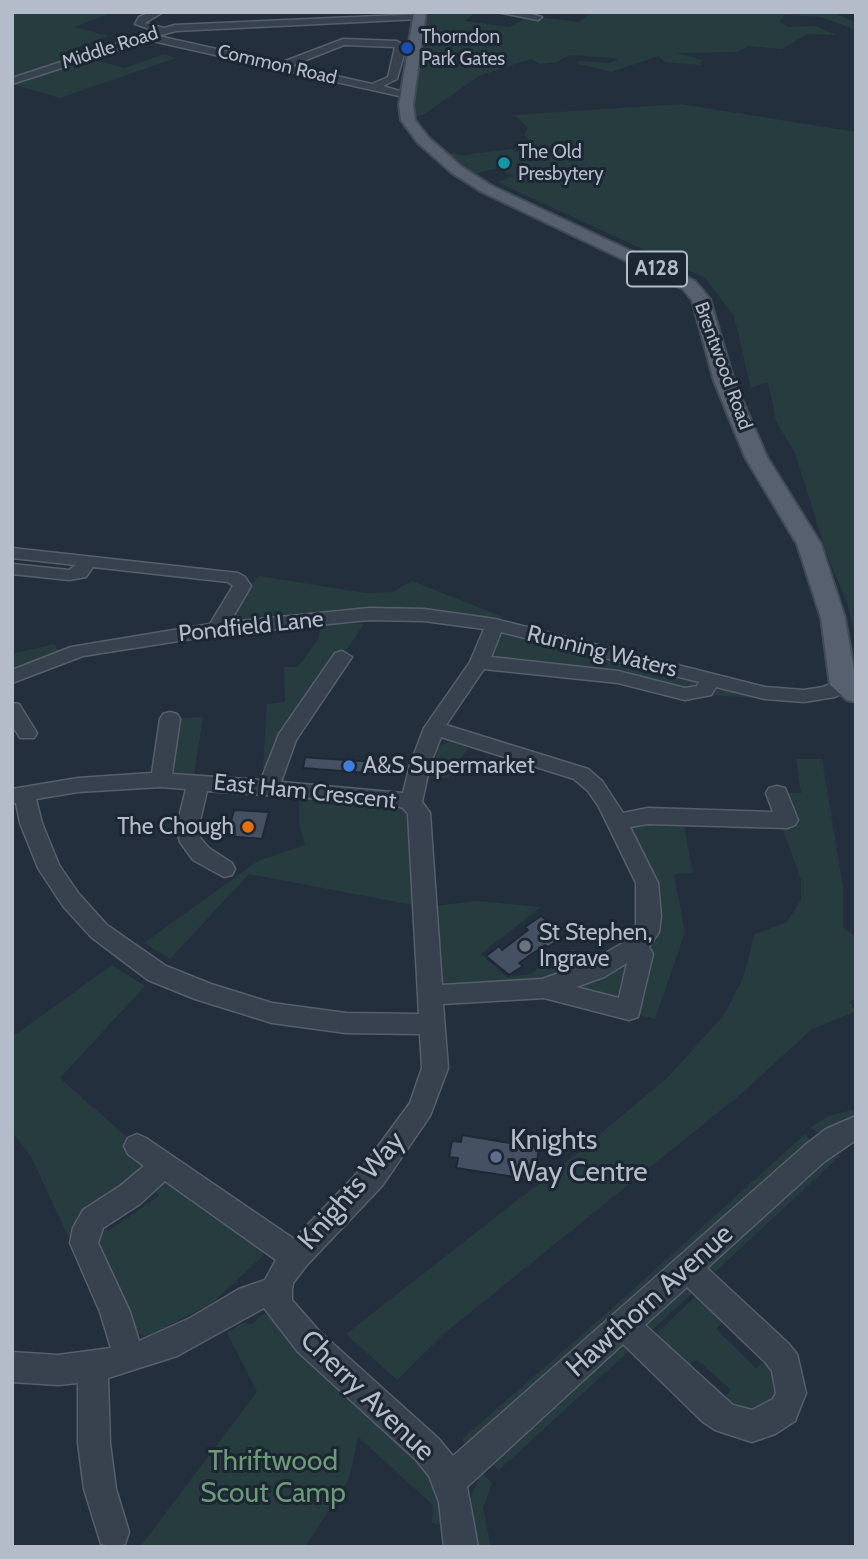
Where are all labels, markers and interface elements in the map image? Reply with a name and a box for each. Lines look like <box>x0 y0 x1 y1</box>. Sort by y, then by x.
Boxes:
street label: Middle Road <box>59 22 161 74</box>
place label: Thorndon Park Gates <box>421 26 505 70</box>
street label: Common Road <box>215 40 339 90</box>
marker: Thorndon Park Gates <box>399 40 415 56</box>
place label: The Old Presbytery <box>518 141 604 185</box>
marker: The Old Presbytery <box>496 155 512 171</box>
road number: A128 <box>627 252 687 286</box>
street label: Brentwood Road <box>689 299 757 433</box>
street label: Pondfield Lane <box>177 606 325 648</box>
street label: Running Waters <box>524 620 680 684</box>
place label: A&S Supermarket <box>363 752 535 780</box>
marker: A&S Supermarket <box>341 758 357 774</box>
street label: East Ham Crescent <box>212 769 398 815</box>
place label: The Chough <box>117 813 234 841</box>
marker: The Chough <box>240 819 256 835</box>
place label: St Stephen, Ingrave <box>539 919 652 973</box>
marker: St Stephen, Ingrave <box>517 938 533 954</box>
place label: Knights Way Centre <box>510 1124 648 1190</box>
street label: Knights Way <box>291 1125 413 1257</box>
marker: Knights Way Centre <box>488 1149 504 1165</box>
street label: Hawthorn Avenue <box>560 1217 740 1385</box>
street label: Cherry Avenue <box>293 1324 441 1468</box>
park label: Thriftwood Scout Camp <box>200 1445 346 1511</box>

